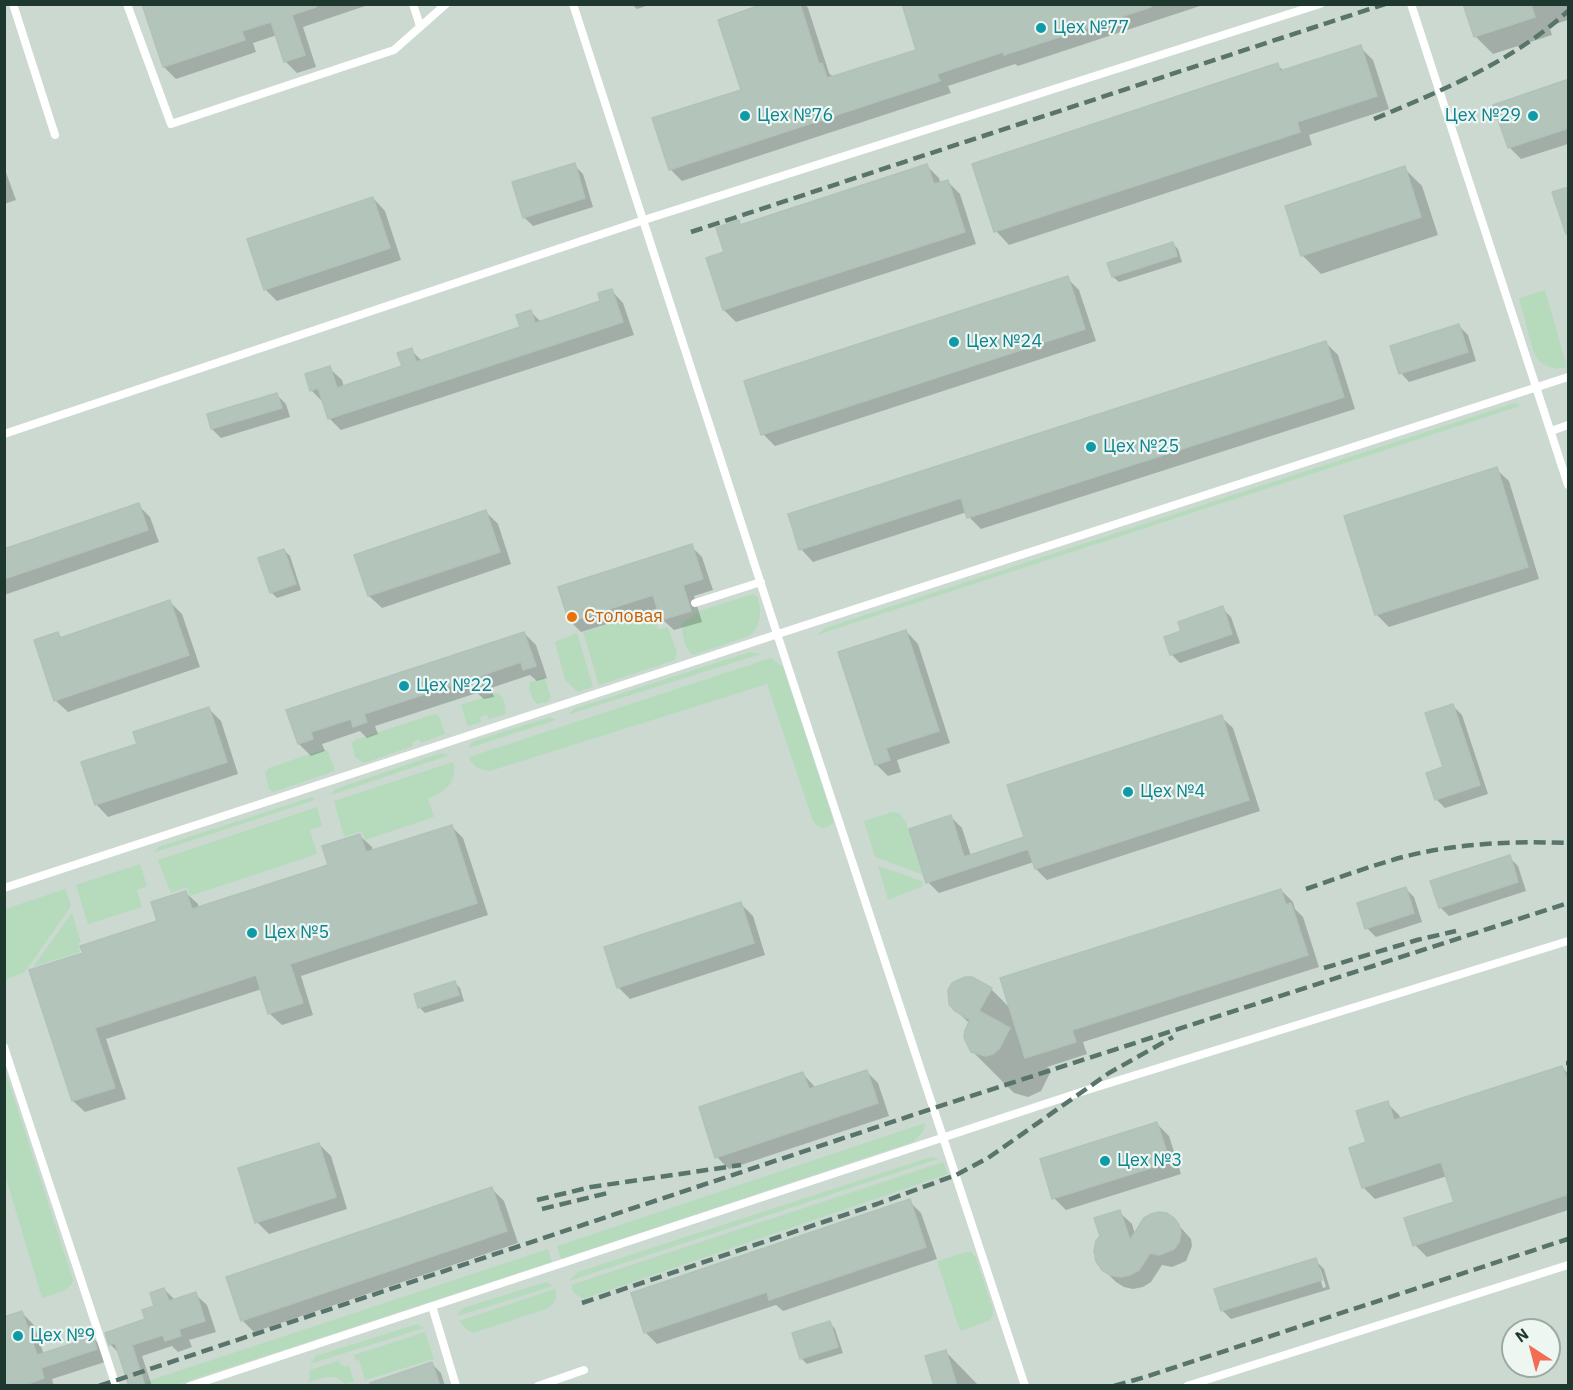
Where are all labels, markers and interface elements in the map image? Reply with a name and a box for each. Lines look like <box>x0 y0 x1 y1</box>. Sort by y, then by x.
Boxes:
place label: Цех №77 <box>1053 17 1129 39</box>
marker: Цех №77 <box>1034 21 1048 35</box>
place label: Цех №76 <box>757 105 833 127</box>
place label: Цех №29 <box>1445 105 1521 127</box>
marker: Цех №76 <box>738 109 752 123</box>
marker: Цех №29 <box>1526 109 1540 123</box>
place label: Цех №24 <box>966 331 1042 353</box>
marker: Цех №24 <box>947 335 961 349</box>
place label: Цех №25 <box>1103 436 1179 458</box>
marker: Цех №25 <box>1084 440 1098 454</box>
place label: Столовая <box>584 606 663 628</box>
marker: Столовая <box>565 610 579 624</box>
place label: Цех №22 <box>416 675 492 697</box>
marker: Цех №22 <box>397 679 411 693</box>
place label: Цех №4 <box>1140 781 1205 803</box>
marker: Цех №4 <box>1121 785 1135 799</box>
place label: Цех №5 <box>264 922 329 944</box>
marker: Цех №5 <box>245 926 259 940</box>
place label: Цех №3 <box>1117 1150 1182 1172</box>
marker: Цех №3 <box>1098 1154 1112 1168</box>
north arrow <box>1501 1318 1561 1378</box>
text: N <box>1511 1324 1532 1347</box>
place label: Цех №9 <box>30 1325 95 1347</box>
marker: Цех №9 <box>11 1329 25 1343</box>

